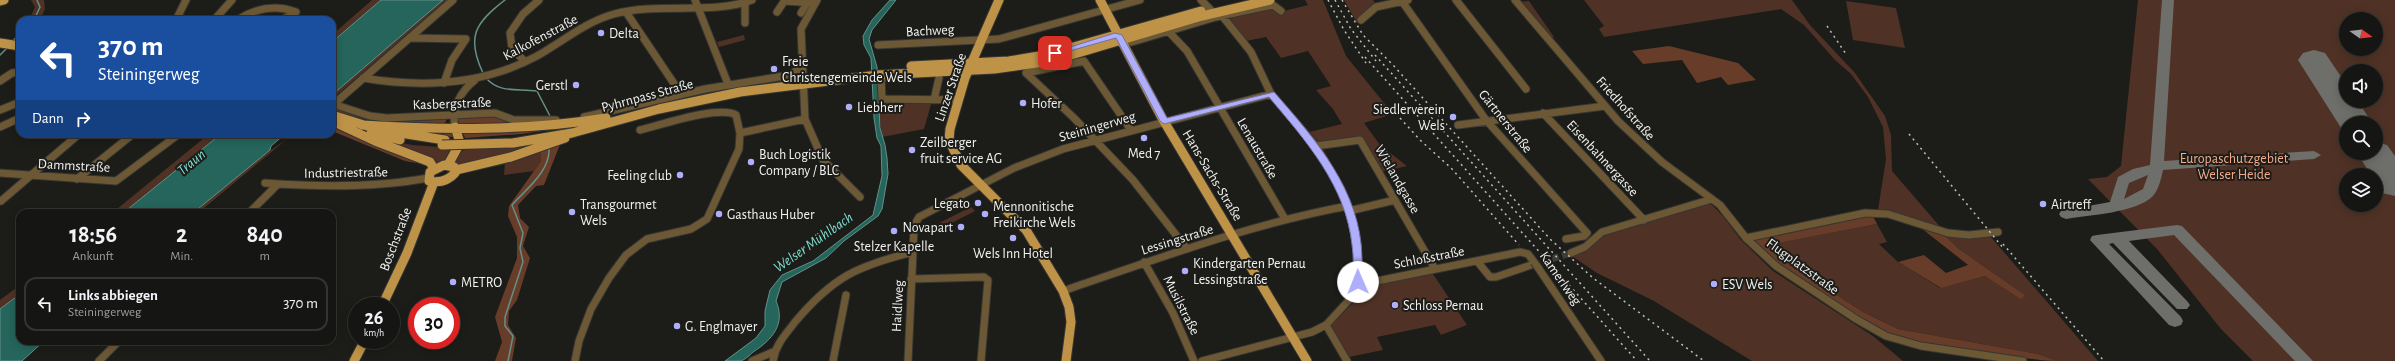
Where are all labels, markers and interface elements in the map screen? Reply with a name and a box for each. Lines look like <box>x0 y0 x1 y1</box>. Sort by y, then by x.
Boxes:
street label: Kalkofenstraße <box>501 12 580 63</box>
north arrow <box>2339 12 2383 56</box>
map controls <box>2339 12 2383 212</box>
street label: Bachweg <box>905 23 955 39</box>
place label: Delta <box>609 27 639 41</box>
marker: Delta <box>596 28 606 38</box>
icon: left <box>32 32 84 84</box>
text: 370 m <box>98 33 164 61</box>
pin <box>1038 36 1072 70</box>
icon: arrive <box>1044 42 1066 64</box>
street label: Linzer Straße <box>933 51 969 123</box>
place label: Freie Christengemeinde Wels <box>782 55 912 85</box>
marker: Freie Christengemeinde Wels <box>769 64 779 74</box>
button: sound <box>2339 64 2383 108</box>
text: Steiningerweg <box>98 66 199 84</box>
street label: Friedhofstraße <box>1593 74 1657 143</box>
street label: Pyhrnpass Straße <box>600 77 695 115</box>
place label: Gerstl <box>536 79 568 93</box>
marker: Gerstl <box>571 80 581 90</box>
street label: Gärtnerstraße <box>1476 88 1535 156</box>
street label: Kasbergstraße <box>412 96 492 112</box>
place label: Hofer <box>1031 97 1062 111</box>
marker: Hofer <box>1018 98 1028 108</box>
place label: Liebherr <box>857 101 903 115</box>
marker: Liebherr <box>844 102 854 112</box>
place label: Siedlerverein Wels <box>1373 103 1445 133</box>
icon: right <box>72 108 94 130</box>
street label: Steiningerweg <box>1057 109 1137 145</box>
text: Dann <box>32 111 64 126</box>
marker: Siedlerverein Wels <box>1448 112 1458 122</box>
street label: Lenaustraße <box>1234 116 1280 181</box>
button: search <box>2339 116 2383 160</box>
street label: Eisenbahnergasse <box>1564 118 1641 199</box>
street label: Hans-Sachs-Straße <box>1180 128 1245 223</box>
marker: Med 7 <box>1139 133 1149 143</box>
place label: Zeilberger fruit service AG <box>920 136 1002 166</box>
street label: Wielandgasse <box>1372 143 1422 216</box>
marker: Zeilberger fruit service AG <box>907 145 917 155</box>
water label: Traun <box>174 146 208 178</box>
place label: Med 7 <box>1128 147 1160 161</box>
place label: Buch Logistik Company / BLC <box>759 148 839 178</box>
park label: Europaschutzgebiet Welser Heide <box>2180 152 2289 182</box>
street label: Dammstraße <box>37 157 110 175</box>
marker: Buch Logistik Company / BLC <box>746 157 756 167</box>
street label: Industriestraße <box>304 165 388 181</box>
button: layers <box>2339 168 2383 212</box>
place label: Feeling club <box>607 169 672 183</box>
marker: Feeling club <box>675 170 685 180</box>
place label: Legato <box>934 197 970 211</box>
place label: Transgourmet Wels <box>580 198 657 228</box>
marker: Legato <box>973 198 983 208</box>
place label: Airtreff <box>2051 198 2092 212</box>
marker: Airtreff <box>2038 199 2048 209</box>
place label: Mennonitische Freikirche Wels <box>993 200 1076 230</box>
street label: Boschstraße <box>377 206 414 273</box>
marker: Transgourmet Wels <box>567 207 577 217</box>
place label: Gasthaus Huber <box>727 208 815 222</box>
marker: Gasthaus Huber <box>714 209 724 219</box>
marker: Mennonitische Freikirche Wels <box>980 209 990 219</box>
water label: Welser Mühlbach <box>771 210 856 275</box>
place label: Novapart <box>902 221 954 235</box>
marker: Novapart <box>956 222 966 232</box>
street label: Lessingstraße <box>1140 222 1215 258</box>
text: 18:56 <box>69 223 117 247</box>
text: 2 <box>176 223 187 247</box>
text: 840 <box>246 223 283 247</box>
marker: Stelzer Kapelle <box>889 226 899 236</box>
marker: Wels Inn Hotel <box>1008 233 1018 243</box>
street label: Flugplatzstraße <box>1764 236 1841 298</box>
place label: Stelzer Kapelle <box>854 240 934 254</box>
street label: Schloßstraße <box>1393 244 1466 272</box>
place label: Wels Inn Hotel <box>973 247 1053 261</box>
street label: Kamerlweg <box>1537 249 1584 308</box>
text: Ankunft <box>72 250 114 263</box>
text: Min. <box>170 250 193 263</box>
text: m <box>259 250 270 263</box>
place label: Kindergarten Pernau Lessingstraße <box>1193 257 1306 287</box>
position arrow <box>1337 261 1379 303</box>
marker: Kindergarten Pernau Lessingstraße <box>1180 266 1190 276</box>
street label: Musilstraße <box>1160 273 1202 337</box>
place label: METRO <box>461 276 502 290</box>
marker: METRO <box>448 277 458 287</box>
place label: ESV Wels <box>1722 278 1773 292</box>
street label: Haidlweg <box>890 279 906 333</box>
marker: ESV Wels <box>1709 279 1719 289</box>
text: Links abbiegen <box>68 288 158 303</box>
icon: left <box>34 293 56 315</box>
text: 370 m <box>283 296 318 311</box>
speed limit sign: 30 <box>408 297 460 349</box>
place label: Schloss Pernau <box>1403 299 1484 313</box>
marker: Schloss Pernau <box>1390 300 1400 310</box>
text: Steiningerweg <box>68 306 141 319</box>
text: 26 <box>364 308 384 328</box>
place label: G. Englmayer <box>685 320 758 334</box>
marker: G. Englmayer <box>672 321 682 331</box>
text: km/h <box>364 328 384 338</box>

